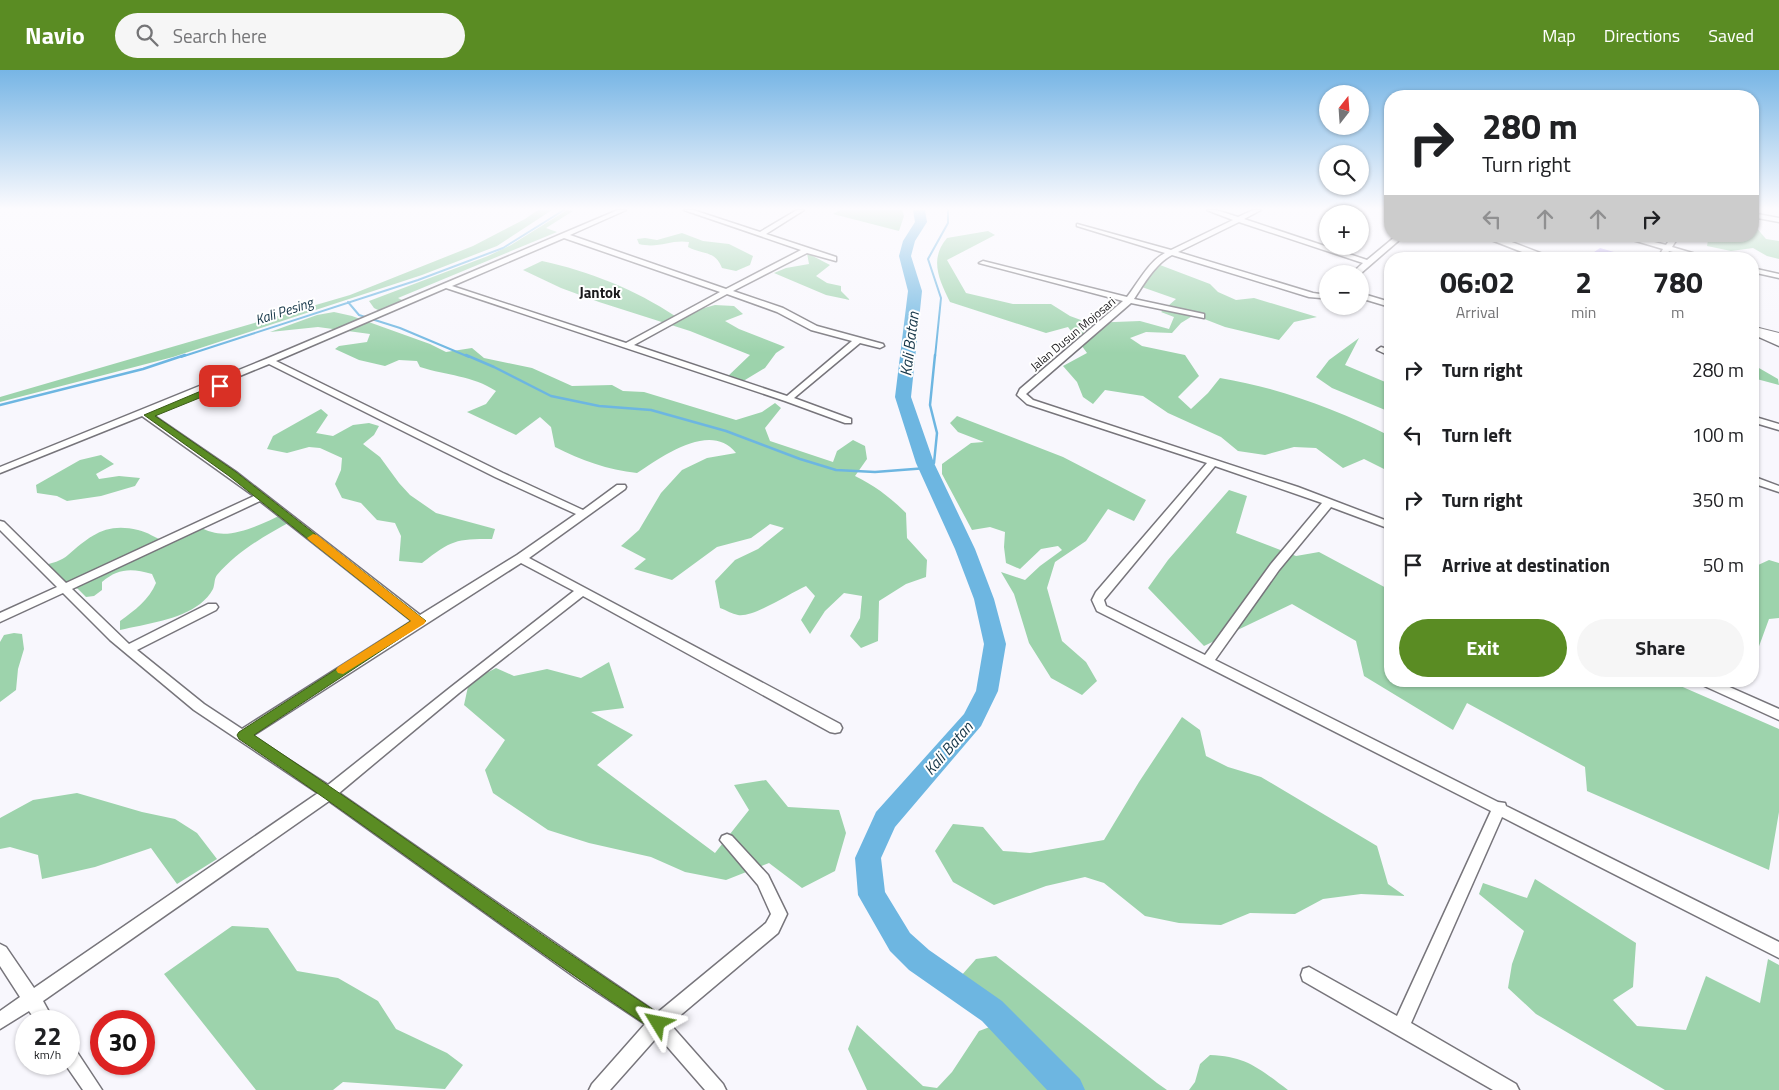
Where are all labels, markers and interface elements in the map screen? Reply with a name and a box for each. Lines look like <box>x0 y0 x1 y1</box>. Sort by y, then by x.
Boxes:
search box <box>115 13 465 58</box>
text: Navio <box>25 17 85 53</box>
icon: search <box>133 21 161 49</box>
text: Search here <box>173 21 267 50</box>
text: Map <box>1542 22 1576 49</box>
text: Directions <box>1604 22 1680 49</box>
text: Saved <box>1708 22 1754 49</box>
north arrow <box>1319 85 1369 135</box>
map controls <box>1319 85 1369 315</box>
text: 280 m <box>1482 99 1578 153</box>
icon: right <box>1399 110 1464 175</box>
button: search <box>1319 145 1369 195</box>
text: Turn right <box>1482 147 1571 181</box>
button: + <box>1319 205 1369 255</box>
icon: left <box>1478 205 1506 233</box>
icon: ahead <box>1531 205 1559 233</box>
icon: ahead <box>1584 205 1612 233</box>
icon: right <box>1637 205 1665 233</box>
text: 06:02 <box>1440 259 1515 305</box>
text: 2 <box>1575 259 1592 305</box>
text: 780 <box>1653 259 1703 305</box>
button: − <box>1319 265 1369 315</box>
district label: Jantok <box>579 281 621 304</box>
water label: Kali Pesing <box>252 291 317 330</box>
street label: Jalan Dusun Mojosari <box>1026 292 1119 375</box>
text: Arrival <box>1456 300 1499 324</box>
text: min <box>1571 300 1596 324</box>
text: m <box>1671 300 1684 324</box>
water label: Kali Batan <box>893 309 925 378</box>
text: Turn right <box>1442 355 1523 384</box>
text: 280 m <box>1692 355 1744 384</box>
icon: right <box>1399 356 1427 384</box>
pin <box>199 365 241 407</box>
icon: arrive <box>206 372 234 400</box>
text: Turn left <box>1442 420 1512 449</box>
text: 100 m <box>1692 420 1744 449</box>
icon: left <box>1399 421 1427 449</box>
text: Turn right <box>1442 485 1523 514</box>
text: 350 m <box>1692 485 1744 514</box>
icon: right <box>1399 486 1427 514</box>
text: Arrive at destination <box>1442 550 1610 579</box>
text: 50 m <box>1703 550 1744 579</box>
icon: arrive <box>1399 551 1427 579</box>
button: Exit <box>1399 619 1567 677</box>
button: Share <box>1577 619 1744 677</box>
water label: Kali Batan <box>918 715 979 780</box>
position arrow <box>631 996 683 1048</box>
speed limit sign: 30 <box>90 1010 155 1075</box>
text: 22 <box>33 1017 62 1055</box>
text: km/h <box>34 1045 61 1064</box>

